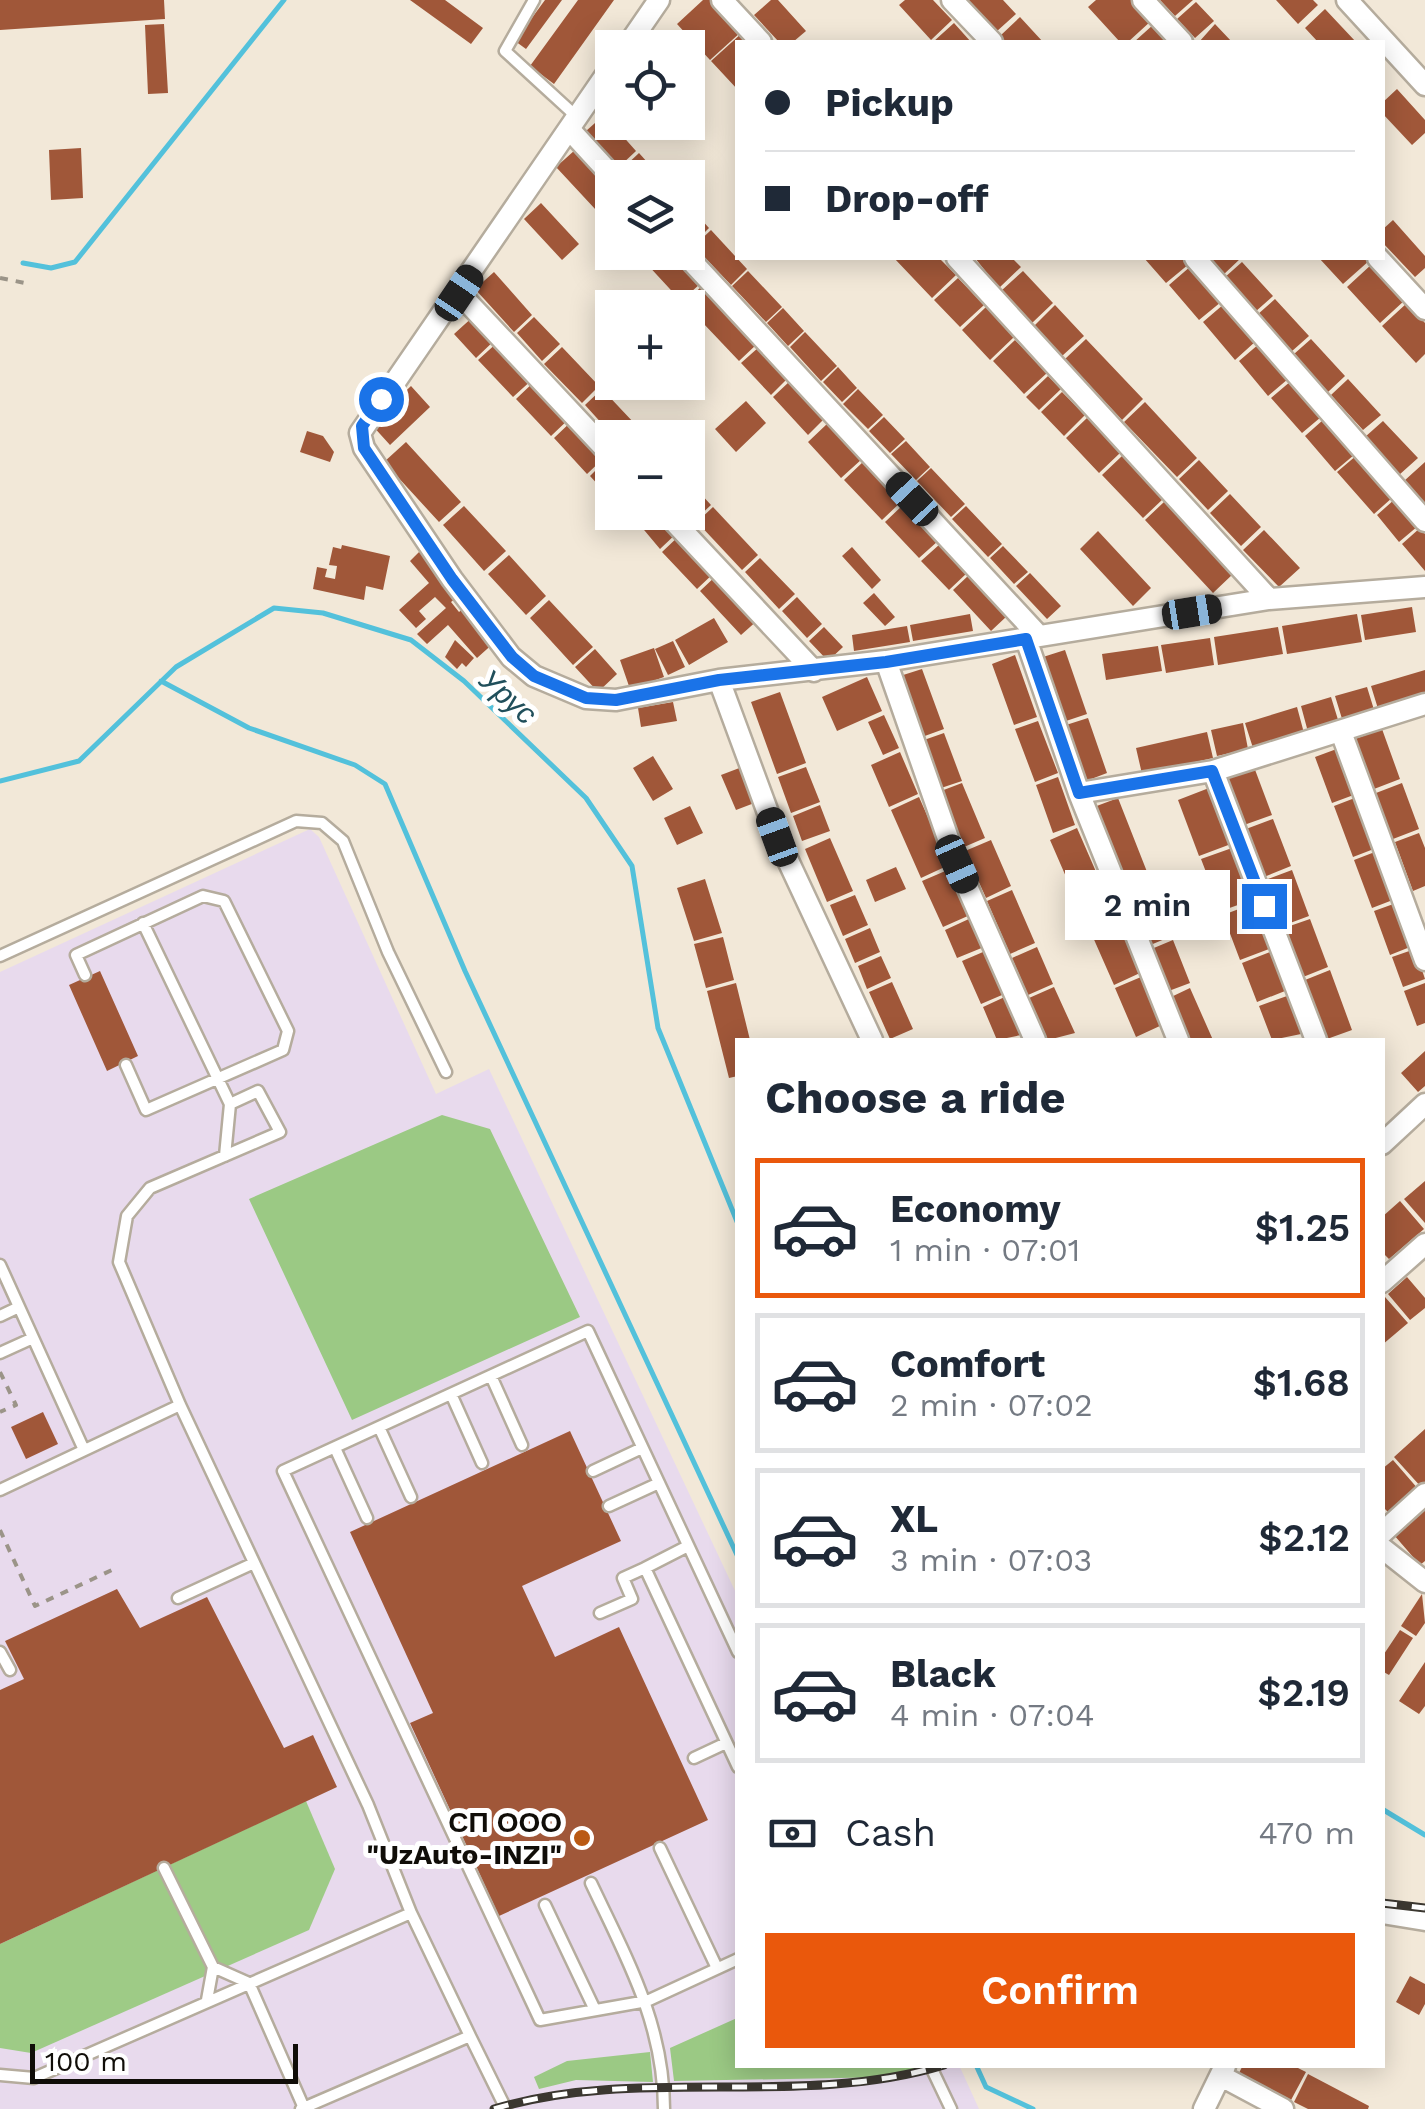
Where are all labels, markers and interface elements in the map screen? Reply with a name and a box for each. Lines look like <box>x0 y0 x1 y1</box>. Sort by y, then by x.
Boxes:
map controls <box>595 30 705 530</box>
button: locate <box>595 30 705 140</box>
text: Pickup <box>825 81 954 125</box>
button: layers <box>595 160 705 270</box>
text: Drop-off <box>825 177 989 221</box>
car <box>430 260 488 326</box>
button: + <box>595 290 705 400</box>
route start <box>359 377 404 422</box>
button: − <box>595 420 705 530</box>
car <box>881 467 943 531</box>
car <box>1160 592 1224 632</box>
water label: Урус <box>472 661 544 731</box>
car <box>753 804 801 870</box>
car <box>931 830 983 898</box>
callout: 2 min <box>1064 871 1229 941</box>
route end <box>1242 884 1287 929</box>
text: 2 min <box>1104 886 1191 924</box>
text: Choose a ride <box>765 1071 1065 1124</box>
icon: car <box>770 1183 860 1273</box>
text: Economy <box>890 1187 1061 1231</box>
text: $1.25 <box>1255 1206 1350 1250</box>
text: 1 min · 07:01 <box>890 1231 1080 1269</box>
icon: car <box>770 1338 860 1428</box>
text: Comfort <box>890 1342 1045 1386</box>
text: $1.68 <box>1253 1361 1350 1405</box>
text: 2 min · 07:02 <box>890 1386 1093 1424</box>
icon: car <box>770 1493 860 1583</box>
text: XL <box>890 1497 938 1541</box>
text: $2.12 <box>1259 1516 1350 1560</box>
text: 3 min · 07:03 <box>890 1541 1092 1579</box>
icon: car <box>770 1648 860 1738</box>
text: Black <box>890 1652 996 1696</box>
text: $2.19 <box>1258 1671 1350 1715</box>
text: 4 min · 07:04 <box>890 1696 1094 1734</box>
place label: СП ООО "UzAuto-INZI" <box>366 1806 562 1871</box>
icon: cash <box>765 1806 820 1861</box>
text: Cash <box>845 1811 936 1855</box>
text: 470 m <box>1258 1814 1355 1852</box>
marker: СП ООО "UzAuto-INZI" <box>571 1827 593 1849</box>
button: Confirm <box>765 1933 1355 2048</box>
scale bar <box>30 2039 298 2084</box>
text: 100 m <box>45 2045 127 2078</box>

